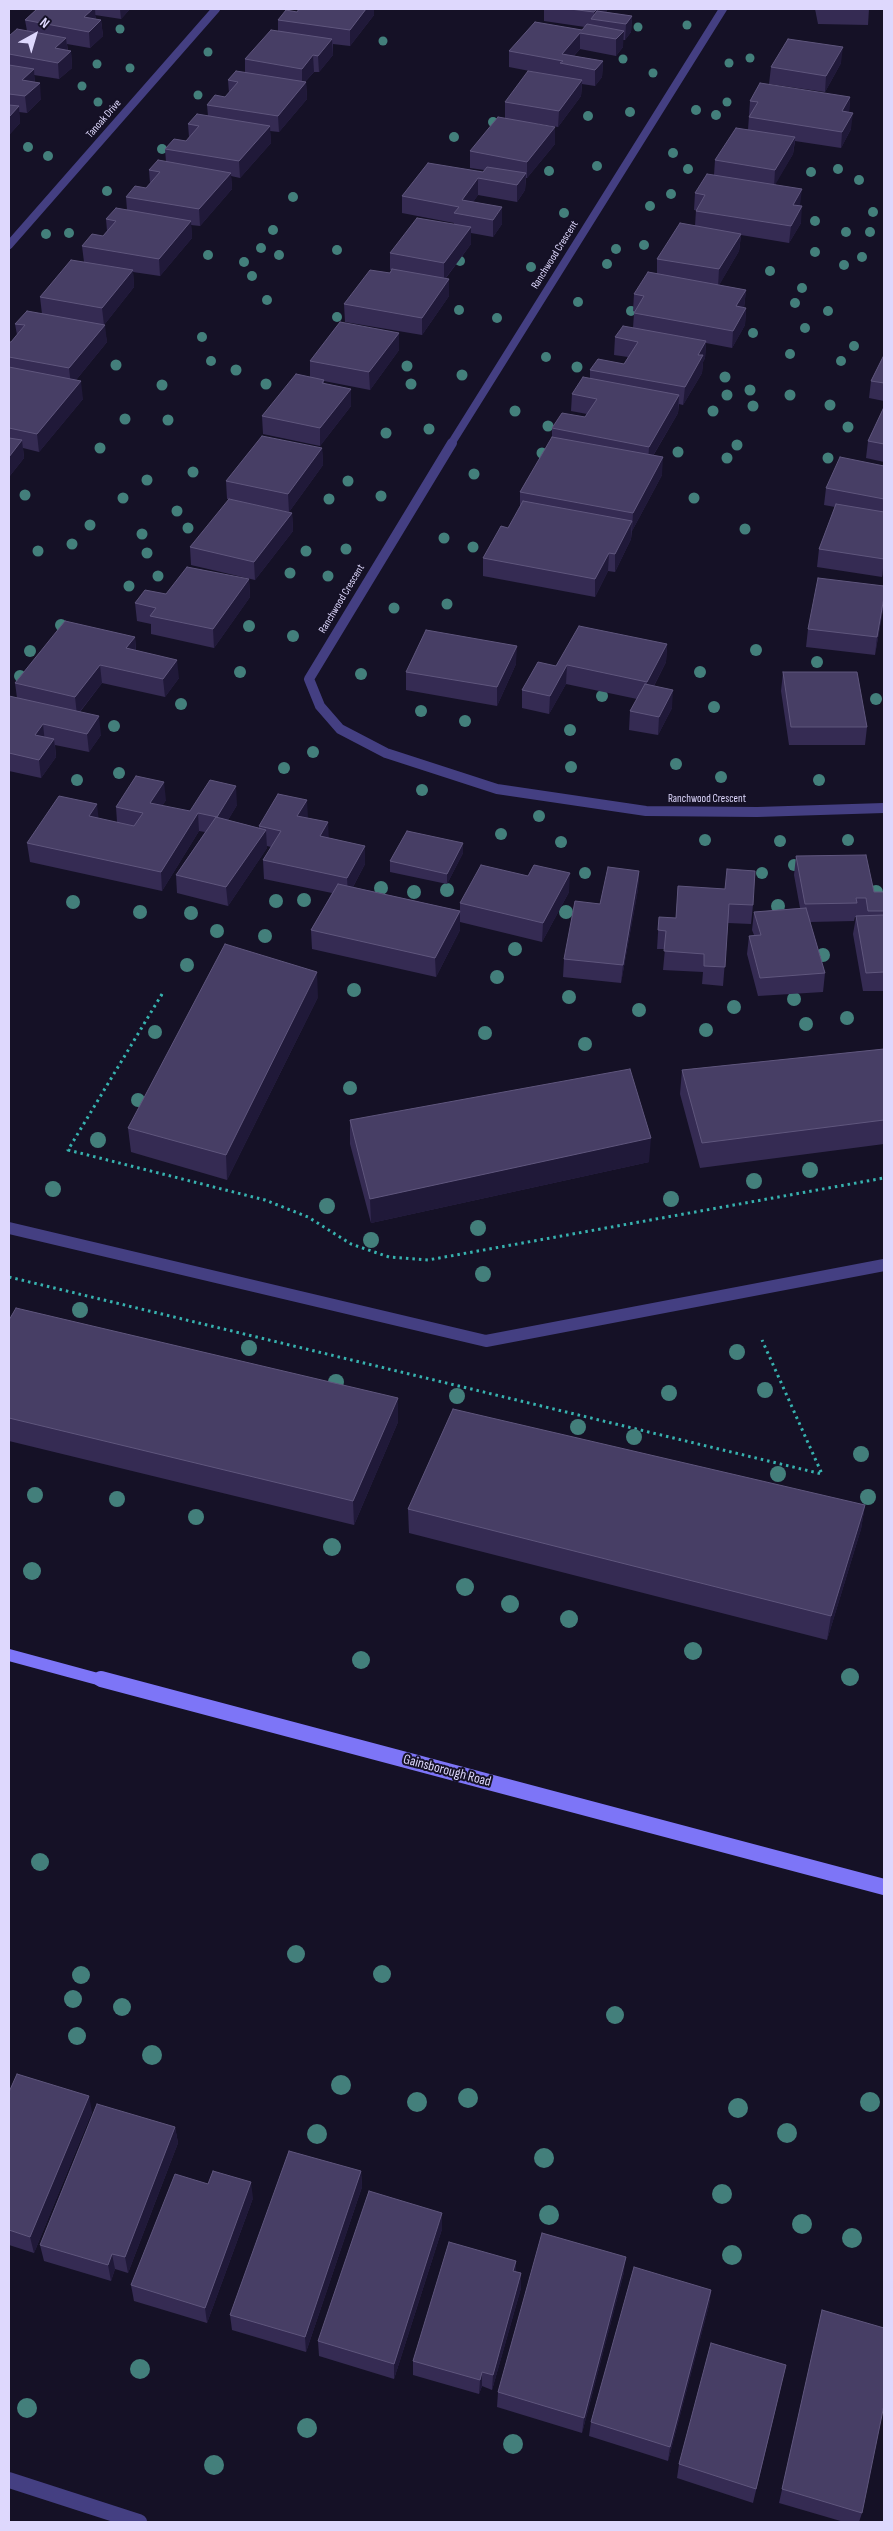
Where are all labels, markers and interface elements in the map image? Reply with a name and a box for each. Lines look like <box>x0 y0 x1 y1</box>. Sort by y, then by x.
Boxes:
north arrow <box>10 10 60 60</box>
text: N <box>36 14 53 32</box>
street label: Tanoak Drive <box>84 97 124 141</box>
street label: Ranchwood Crescent <box>529 218 581 292</box>
street label: Ranchwood Crescent <box>316 562 368 636</box>
street label: Ranchwood Crescent <box>668 792 746 806</box>
street label: Gainsborough Road <box>401 1751 493 1791</box>

